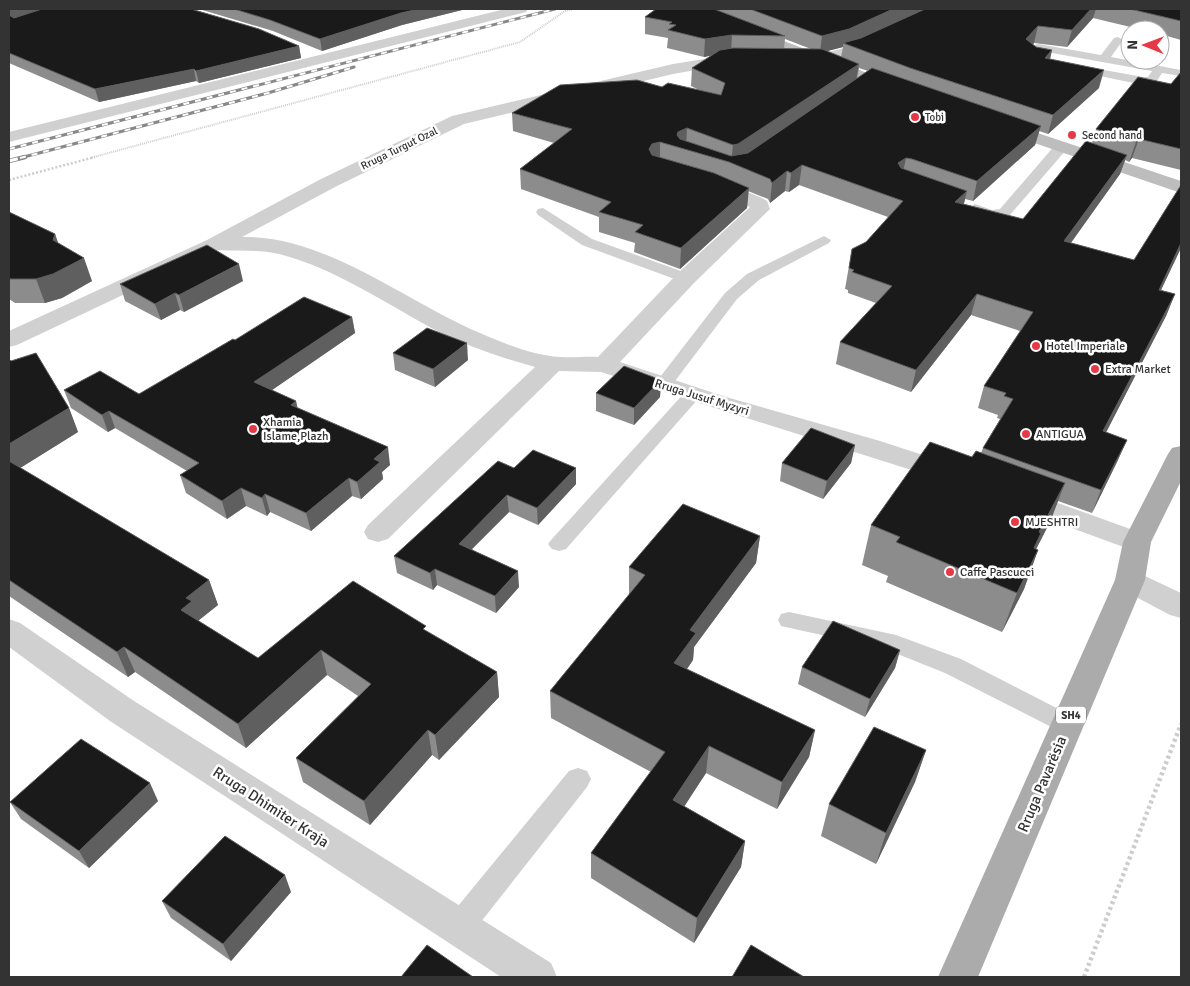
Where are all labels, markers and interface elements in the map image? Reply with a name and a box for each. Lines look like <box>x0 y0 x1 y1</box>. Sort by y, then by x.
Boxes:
north arrow <box>1120 20 1170 70</box>
text: N <box>1124 40 1141 50</box>
marker: Tobi <box>909 111 921 123</box>
place label: Tobi <box>925 111 944 124</box>
street label: Rruga Turgut Ozal <box>359 124 440 173</box>
marker: Second hand <box>1066 129 1078 141</box>
place label: Second hand <box>1082 129 1142 142</box>
place label: Hotel Imperiale <box>1046 339 1125 354</box>
marker: Hotel Imperiale <box>1030 340 1042 352</box>
place label: Extra Market <box>1105 362 1171 377</box>
marker: Extra Market <box>1089 363 1101 375</box>
street label: Rruga Jusuf Myzyri <box>653 376 751 419</box>
place label: Xhamia Islame,Plazh <box>263 415 329 444</box>
marker: Xhamia Islame,Plazh <box>247 423 259 435</box>
place label: ANTIGUA <box>1036 427 1084 442</box>
marker: ANTIGUA <box>1020 428 1032 440</box>
place label: MJESHTRI <box>1025 515 1078 530</box>
marker: MJESHTRI <box>1009 516 1021 528</box>
place label: Caffe Pascucci <box>960 565 1034 580</box>
marker: Caffe Pascucci <box>944 566 956 578</box>
road number: SH4 <box>1056 706 1086 724</box>
street label: Rruga Pavarësia <box>1014 733 1070 835</box>
street label: Rruga Dhimiter Kraja <box>210 763 332 851</box>

